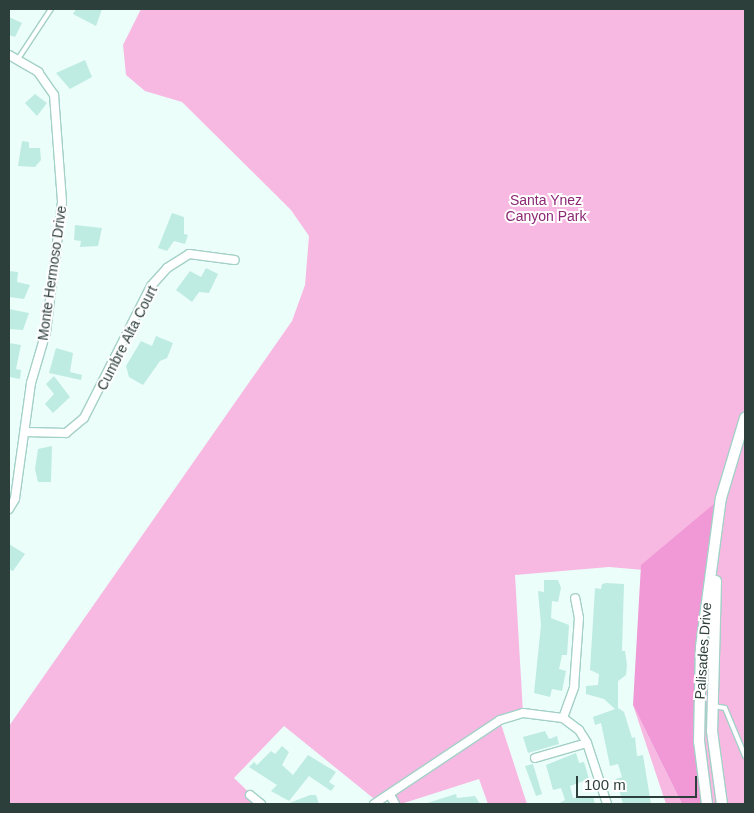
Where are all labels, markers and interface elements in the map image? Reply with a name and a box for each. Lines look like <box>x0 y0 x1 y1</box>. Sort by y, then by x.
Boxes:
park label: Santa Ynez Canyon Park <box>506 192 586 224</box>
street label: Monte Hermoso Drive <box>34 204 70 342</box>
street label: Cumbre Alta Court <box>93 283 161 393</box>
street label: Palisades Drive <box>691 602 715 700</box>
scale bar <box>579 766 700 798</box>
text: 100 m <box>584 776 626 793</box>

